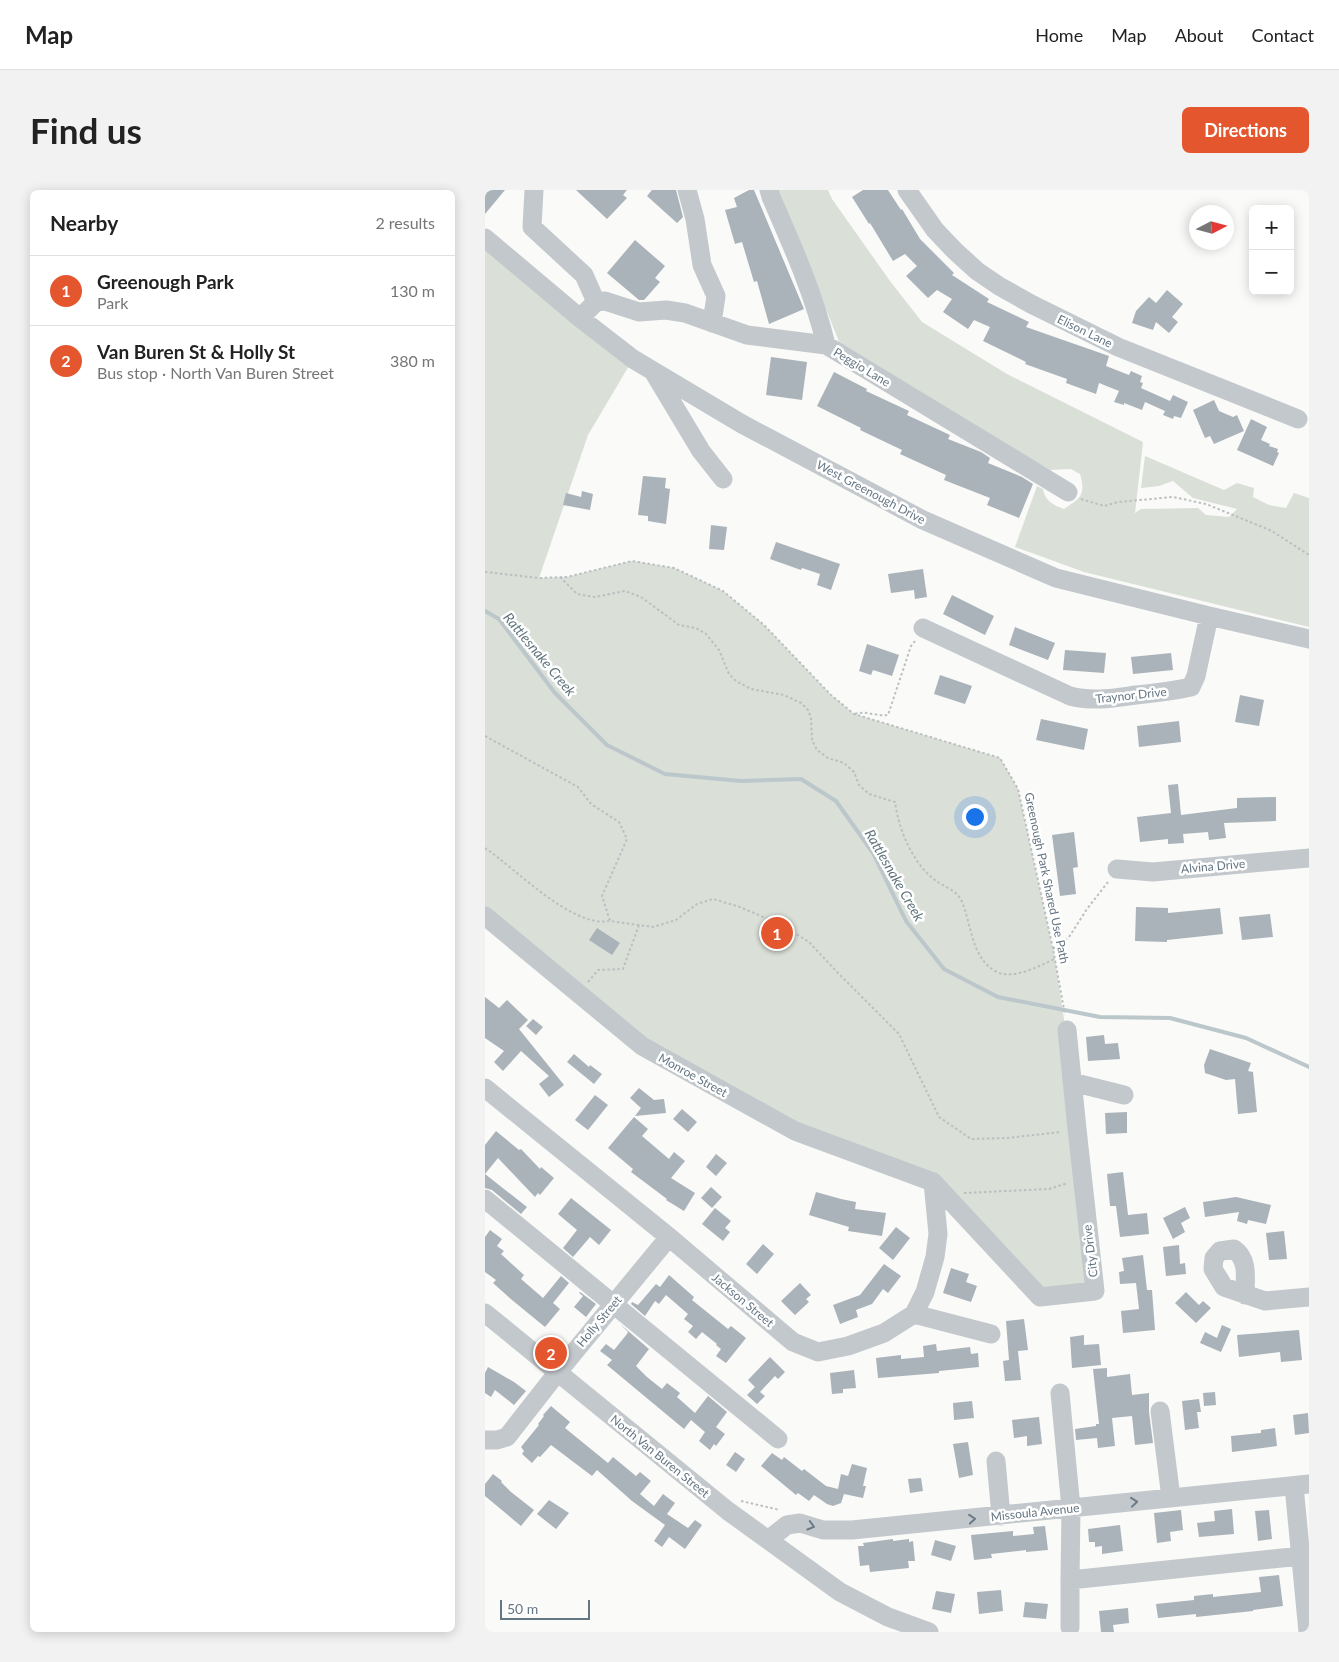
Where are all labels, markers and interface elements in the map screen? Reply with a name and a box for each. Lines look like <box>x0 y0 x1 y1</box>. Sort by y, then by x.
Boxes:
text: Map <box>25 20 73 49</box>
text: Home <box>1035 24 1083 46</box>
text: Map <box>1111 24 1147 46</box>
text: About <box>1175 24 1224 46</box>
text: Contact <box>1252 24 1314 46</box>
button: Directions <box>1182 107 1309 153</box>
text: Find us <box>30 109 142 151</box>
north arrow <box>1189 205 1234 250</box>
map controls <box>1249 205 1294 295</box>
button: + <box>1249 205 1294 250</box>
text: Nearby <box>50 210 118 235</box>
text: 2 results <box>375 213 435 232</box>
button: − <box>1249 250 1294 295</box>
text: Greenough Park <box>97 270 234 293</box>
text: 1 <box>61 281 71 300</box>
text: 130 m <box>390 281 435 300</box>
text: Park <box>97 293 128 312</box>
street label: Elison Lane <box>1055 311 1115 351</box>
text: Van Buren St & Holly St <box>97 340 295 363</box>
street label: Peggio Lane <box>831 344 893 390</box>
text: 2 <box>61 351 71 370</box>
text: 380 m <box>390 351 435 370</box>
text: Bus stop · North Van Buren Street <box>97 363 334 382</box>
street label: West Greenough Drive <box>814 457 928 527</box>
water label: Rattlesnake Creek <box>500 609 580 699</box>
street label: Traynor Drive <box>1095 684 1167 706</box>
street label: Greenough Park Shared Use Path <box>1022 791 1072 965</box>
your location <box>962 804 988 830</box>
water label: Rattlesnake Creek <box>862 826 928 924</box>
street label: Alvina Drive <box>1180 856 1246 876</box>
pin: 1 <box>761 914 793 952</box>
street label: Monroe Street <box>656 1050 731 1100</box>
street label: City Drive <box>1079 1224 1101 1278</box>
street label: Jackson Street <box>709 1270 777 1331</box>
street label: Holly Street <box>573 1292 625 1350</box>
pin: 2 <box>535 1334 567 1372</box>
street label: North Van Buren Street <box>608 1411 713 1501</box>
one-way arrow <box>1130 1497 1138 1508</box>
street label: Missoula Avenue <box>990 1500 1080 1524</box>
one-way arrow <box>968 1514 976 1525</box>
one-way arrow <box>806 1521 814 1531</box>
scale bar <box>500 1597 590 1620</box>
text: 50 m <box>507 1600 538 1617</box>

